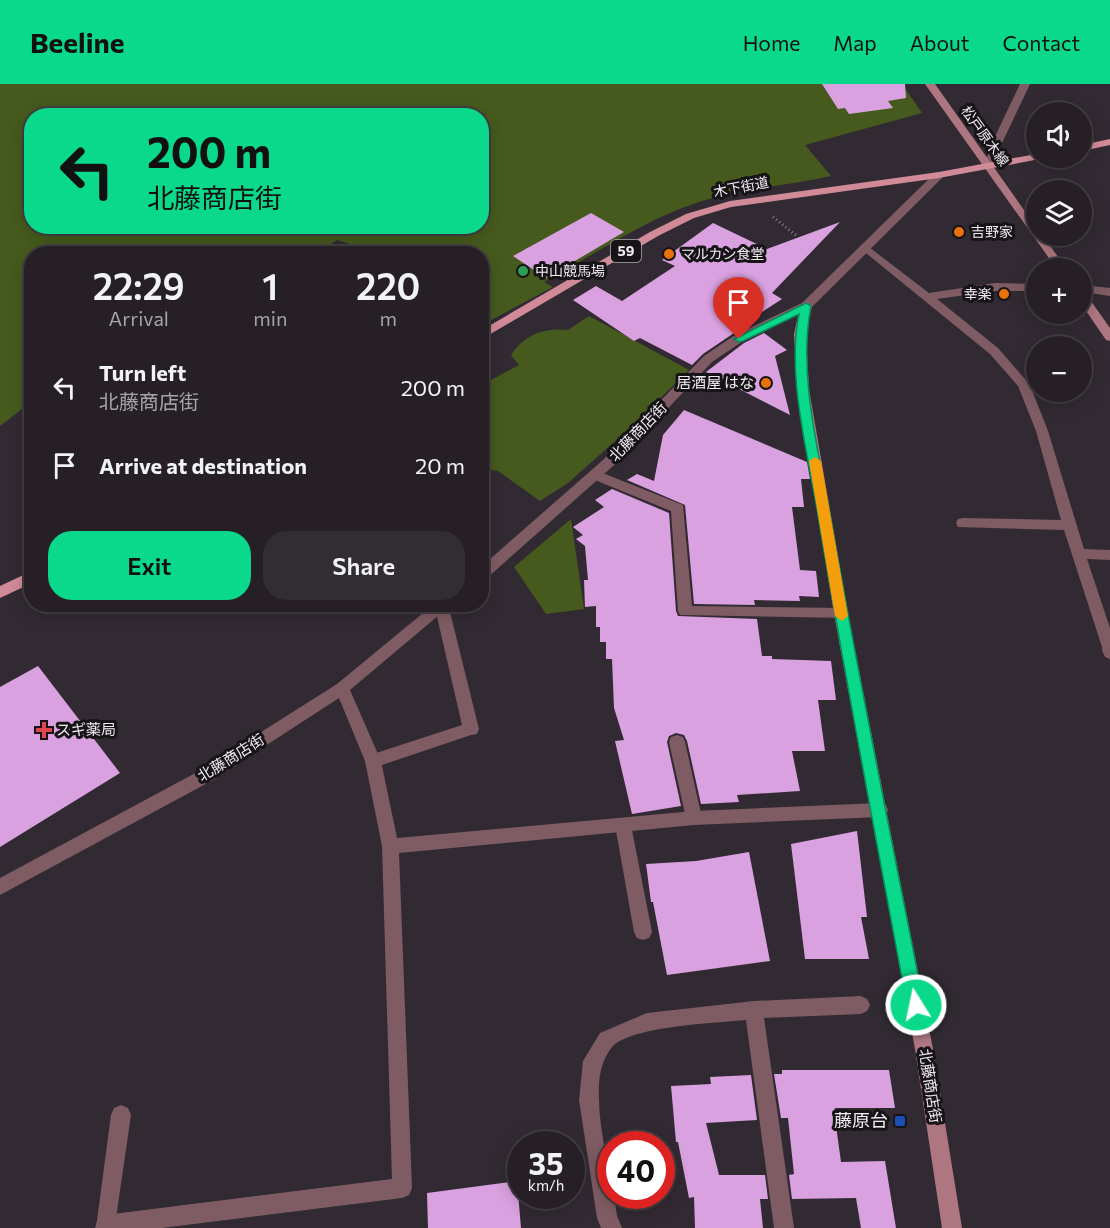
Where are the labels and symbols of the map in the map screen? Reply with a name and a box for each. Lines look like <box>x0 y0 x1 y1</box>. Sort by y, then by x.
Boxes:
street label: 松戸原木線 <box>958 102 1013 169</box>
street label: 木下街道 <box>712 173 770 200</box>
place label: 吉野家 <box>971 223 1013 240</box>
marker: 吉野家 <box>952 225 966 239</box>
road number: 59 <box>611 240 641 262</box>
place label: マルカン食堂 <box>681 245 765 262</box>
marker: マルカン食堂 <box>662 247 676 261</box>
place label: 中山競馬場 <box>535 262 605 279</box>
marker: 中山競馬場 <box>516 264 530 278</box>
pin <box>713 277 764 339</box>
place label: 幸楽 <box>964 285 992 302</box>
marker: 幸楽 <box>997 287 1011 301</box>
place label: 居酒屋 はな <box>676 373 754 391</box>
marker: 居酒屋 はな <box>759 376 773 390</box>
street label: 北藤商店街 <box>605 398 670 465</box>
place label: スギ薬局 <box>56 720 116 738</box>
marker: スギ薬局 <box>37 723 51 737</box>
street label: 北藤商店街 <box>194 730 267 785</box>
position arrow <box>884 973 948 1037</box>
street label: 北藤商店街 <box>916 1047 946 1124</box>
place label: 藤原台 <box>834 1109 888 1131</box>
marker: 藤原台 <box>893 1114 907 1128</box>
speed limit sign: 40 <box>597 1131 675 1209</box>

